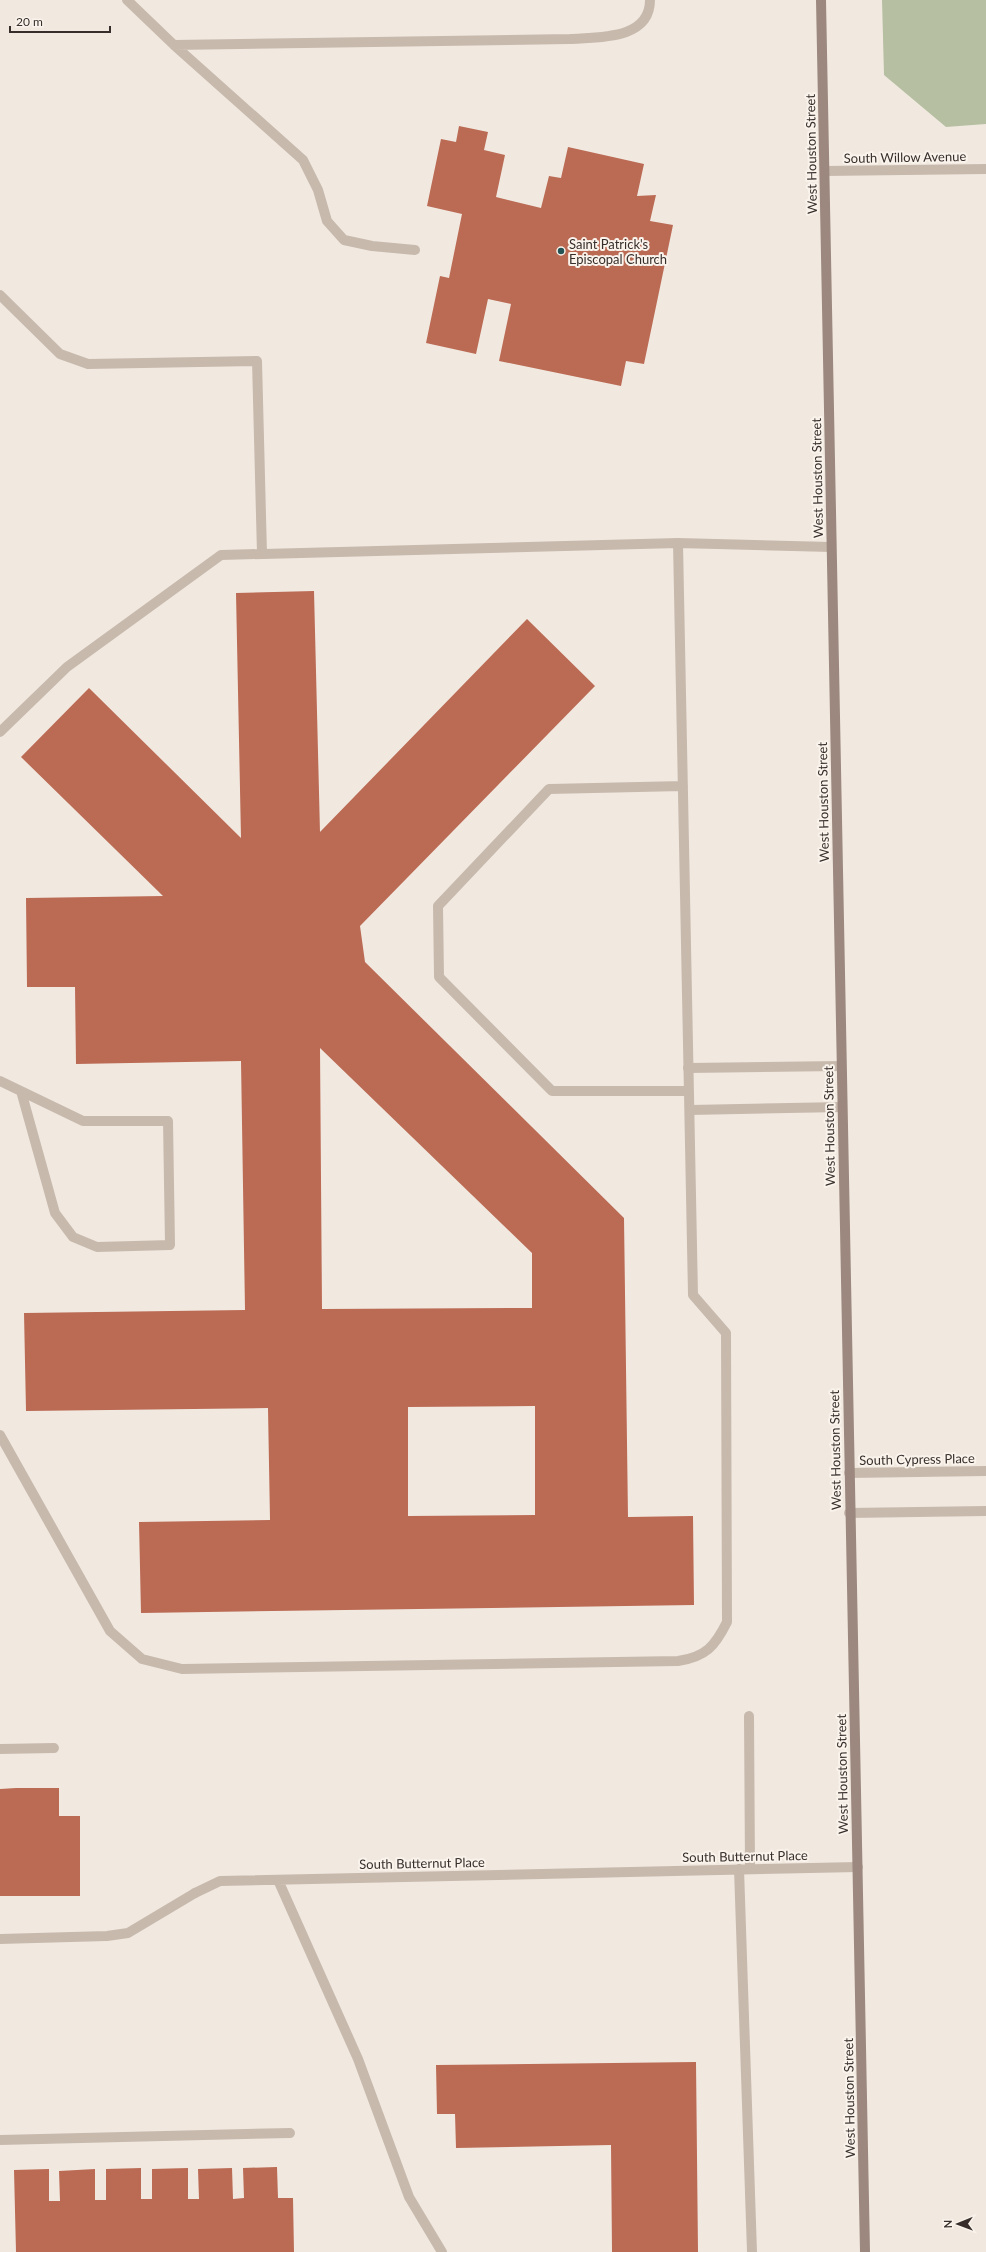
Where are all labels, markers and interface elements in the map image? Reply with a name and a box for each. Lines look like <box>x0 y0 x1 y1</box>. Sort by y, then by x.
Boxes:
scale bar <box>10 8 110 34</box>
text: 20 m <box>16 14 43 29</box>
street label: West Houston Street <box>802 94 820 214</box>
street label: South Willow Avenue <box>844 148 967 166</box>
place label: Saint Patrick's Episcopal Church <box>569 236 667 267</box>
marker: Saint Patrick's Episcopal Church <box>556 246 566 256</box>
street label: West Houston Street <box>808 418 826 538</box>
street label: West Houston Street <box>814 742 832 862</box>
street label: West Houston Street <box>820 1066 838 1186</box>
street label: West Houston Street <box>826 1390 844 1510</box>
street label: South Cypress Place <box>859 1450 975 1468</box>
street label: West Houston Street <box>833 1714 851 1834</box>
street label: South Butternut Place <box>682 1847 808 1865</box>
street label: South Butternut Place <box>359 1854 485 1872</box>
street label: West Houston Street <box>840 2038 858 2158</box>
north arrow <box>938 2204 978 2244</box>
text: N <box>941 2220 954 2229</box>

